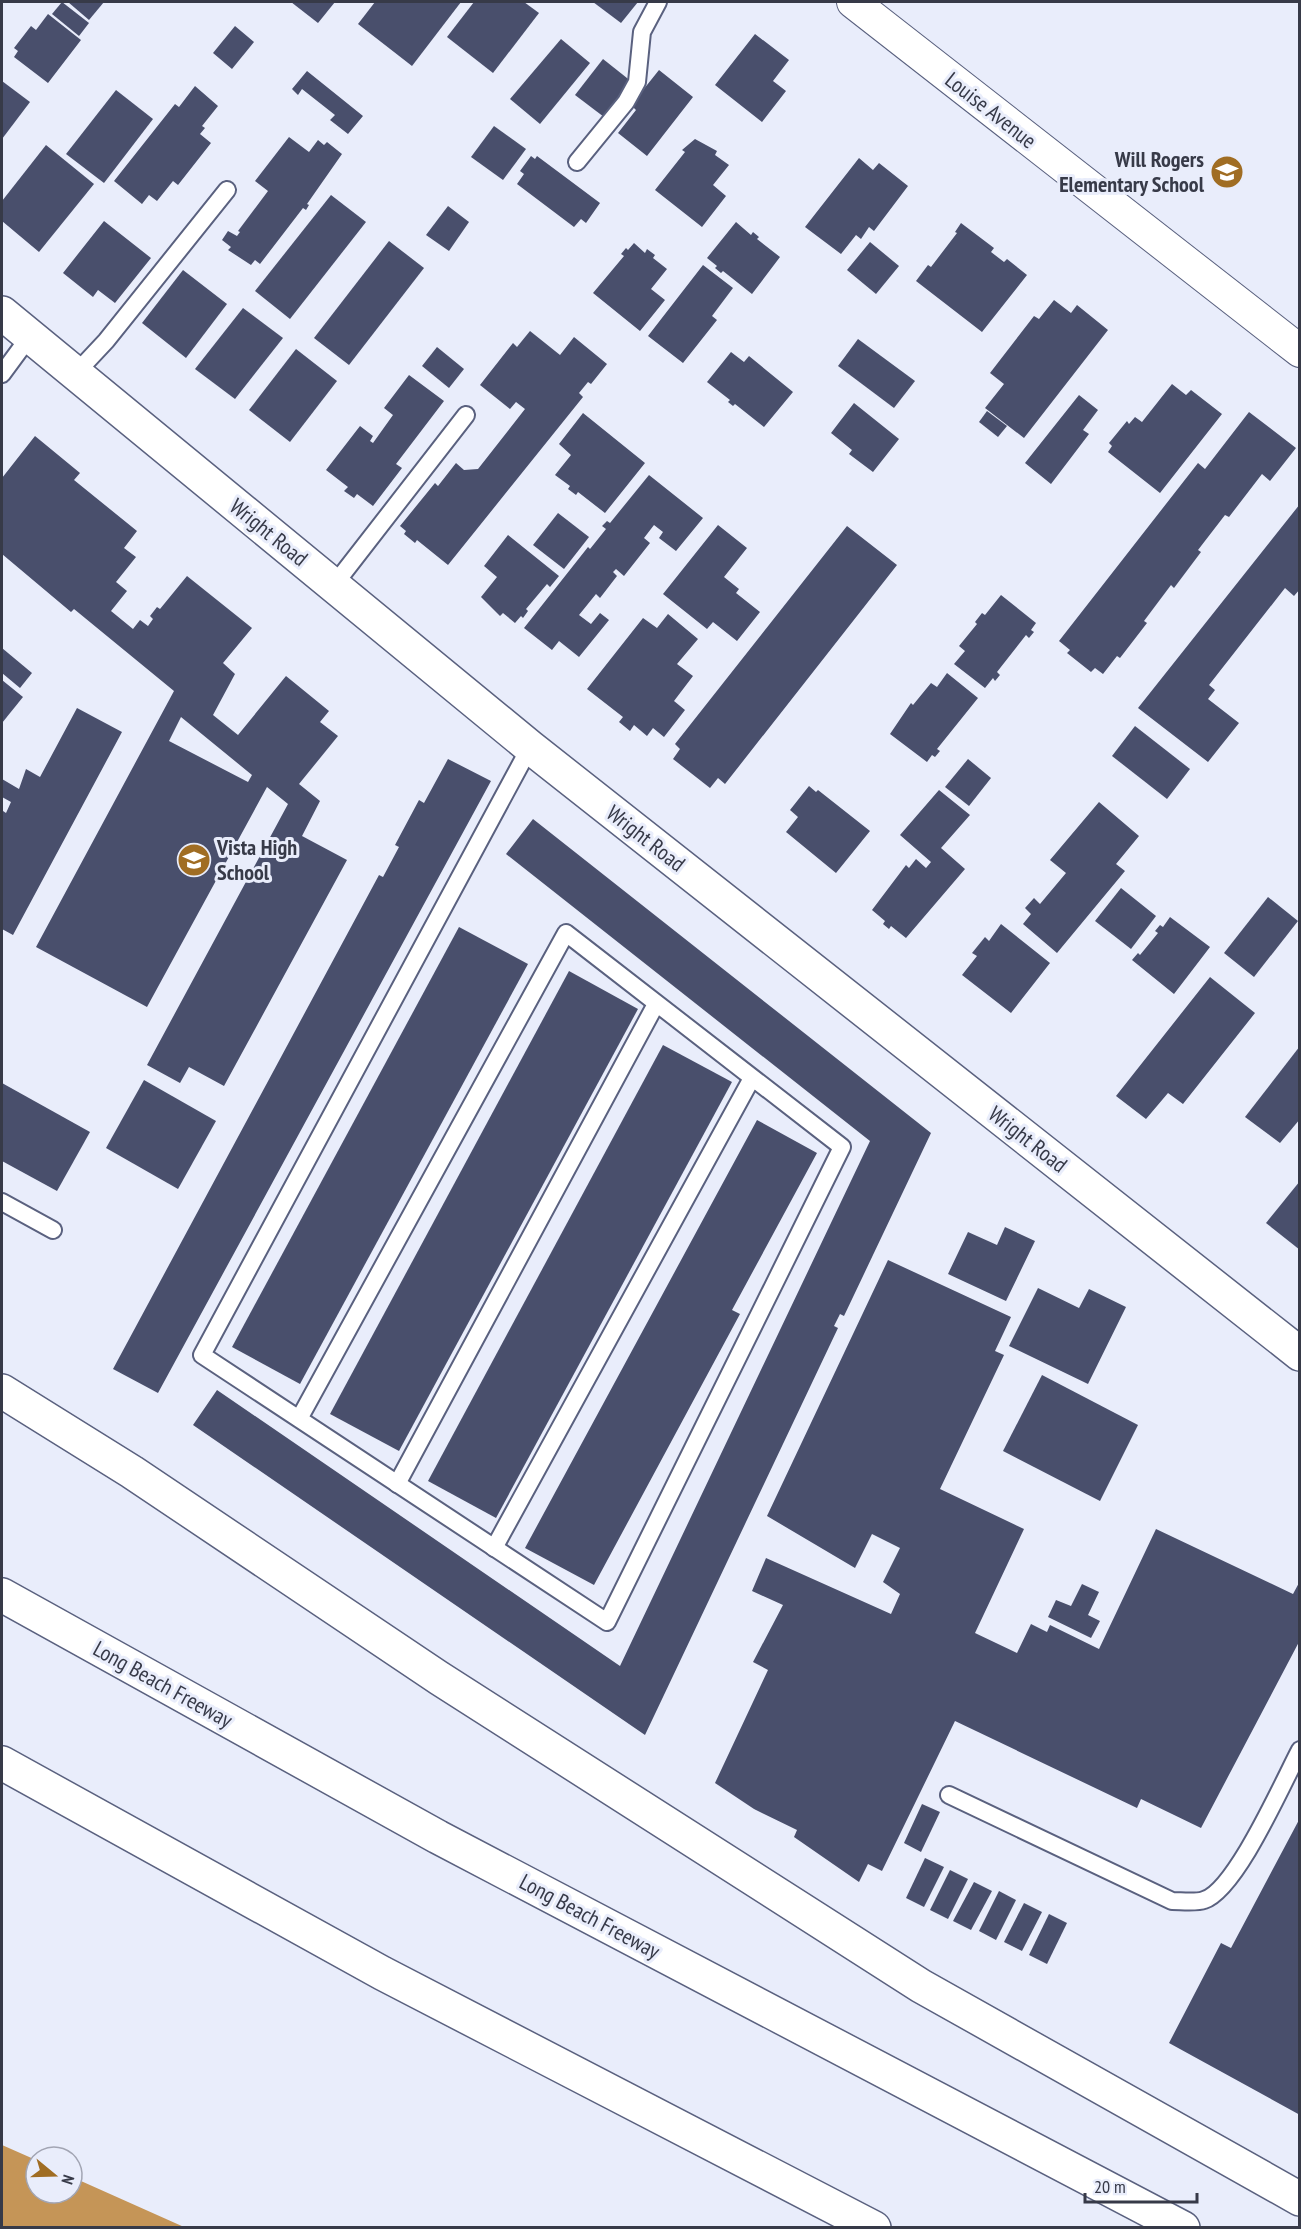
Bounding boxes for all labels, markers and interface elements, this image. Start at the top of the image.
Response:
street label: Louise Avenue [940,66,1042,154]
place label: Will Rogers Elementary School [1059,145,1205,198]
school or university icon: Will Rogers Elementary School [1209,154,1245,190]
street label: Wright Road [224,492,314,572]
street label: Wright Road [601,799,691,877]
place label: Vista High School [216,833,297,886]
school or university icon: Vista High School [176,842,212,878]
street label: Wright Road [983,1100,1073,1178]
street label: Long Beach Freeway [88,1634,238,1734]
street label: Long Beach Freeway [515,1867,666,1965]
north arrow [24,2145,84,2205]
scale bar [1085,2166,1198,2204]
text: N [57,2173,79,2187]
text: 20 m [1094,2175,1126,2198]

